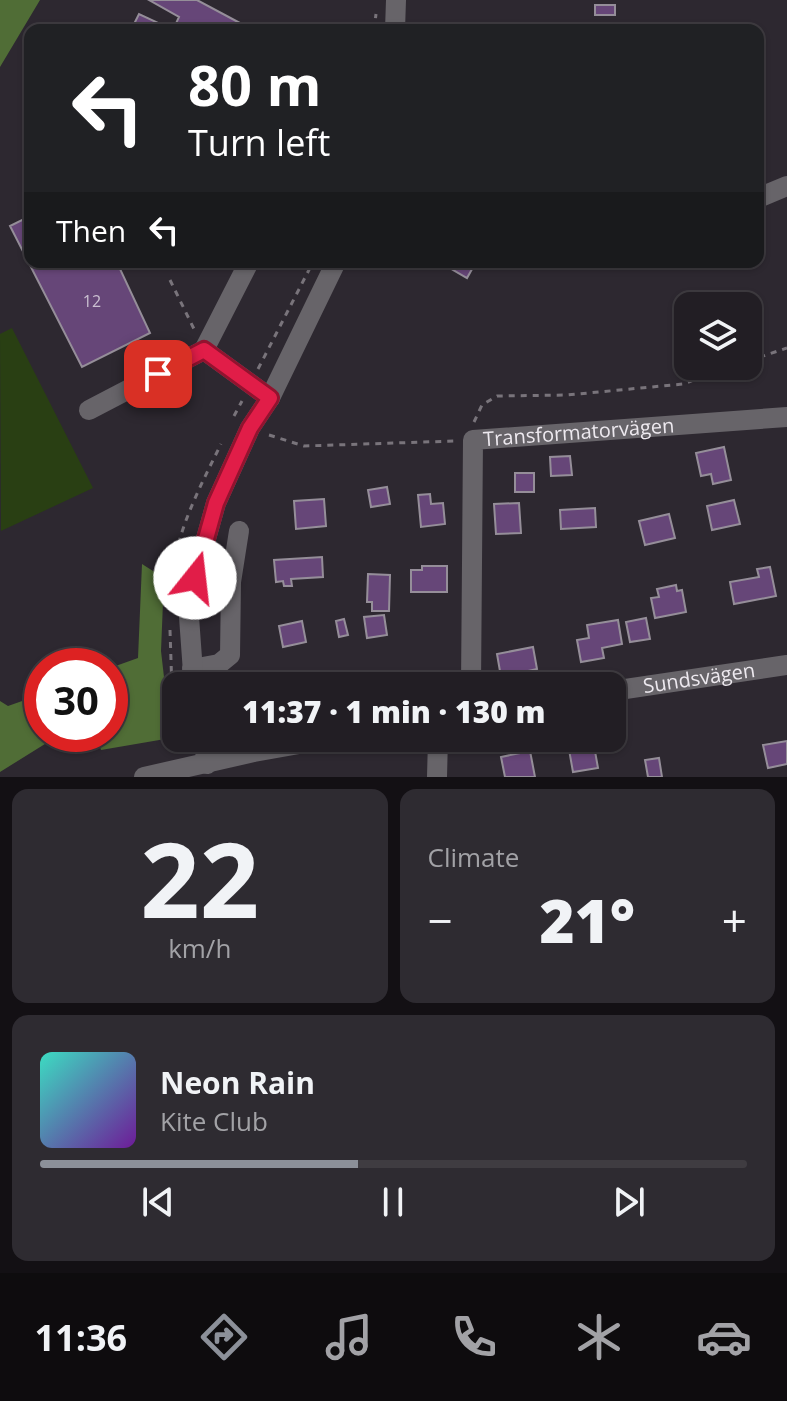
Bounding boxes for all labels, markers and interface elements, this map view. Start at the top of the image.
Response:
text: 80 m [188,46,322,122]
icon: left [56,56,160,160]
text: Turn left [188,118,330,167]
icon: left [142,208,186,252]
text: Then [56,210,126,251]
house number: 12 [83,290,101,312]
map controls [674,292,762,380]
button: layers [674,292,762,380]
pin [124,340,192,408]
icon: arrive [136,352,180,396]
street label: Transformatorvägen [482,411,675,452]
position arrow [153,536,237,620]
speed limit sign: 30 [24,648,128,752]
street label: Sundsvägen [641,656,757,699]
text: 11:37 · 1 min · 130 m [242,691,546,732]
text: 22 [140,807,259,948]
text: Climate [428,839,519,875]
text: 21° [539,879,635,961]
text: − [428,890,453,950]
text: + [722,890,747,950]
text: km/h [168,930,231,966]
text: Neon Rain [160,1062,315,1103]
text: Kite Club [160,1103,268,1139]
icon: previous [136,1180,180,1224]
icon: pause [371,1180,415,1224]
icon: next [607,1180,651,1224]
icon: directions [196,1309,252,1365]
icon: music [321,1309,377,1365]
icon: phone [446,1309,502,1365]
icon: climate [571,1309,627,1365]
icon: car [696,1309,752,1365]
text: 11:36 [35,1313,127,1362]

